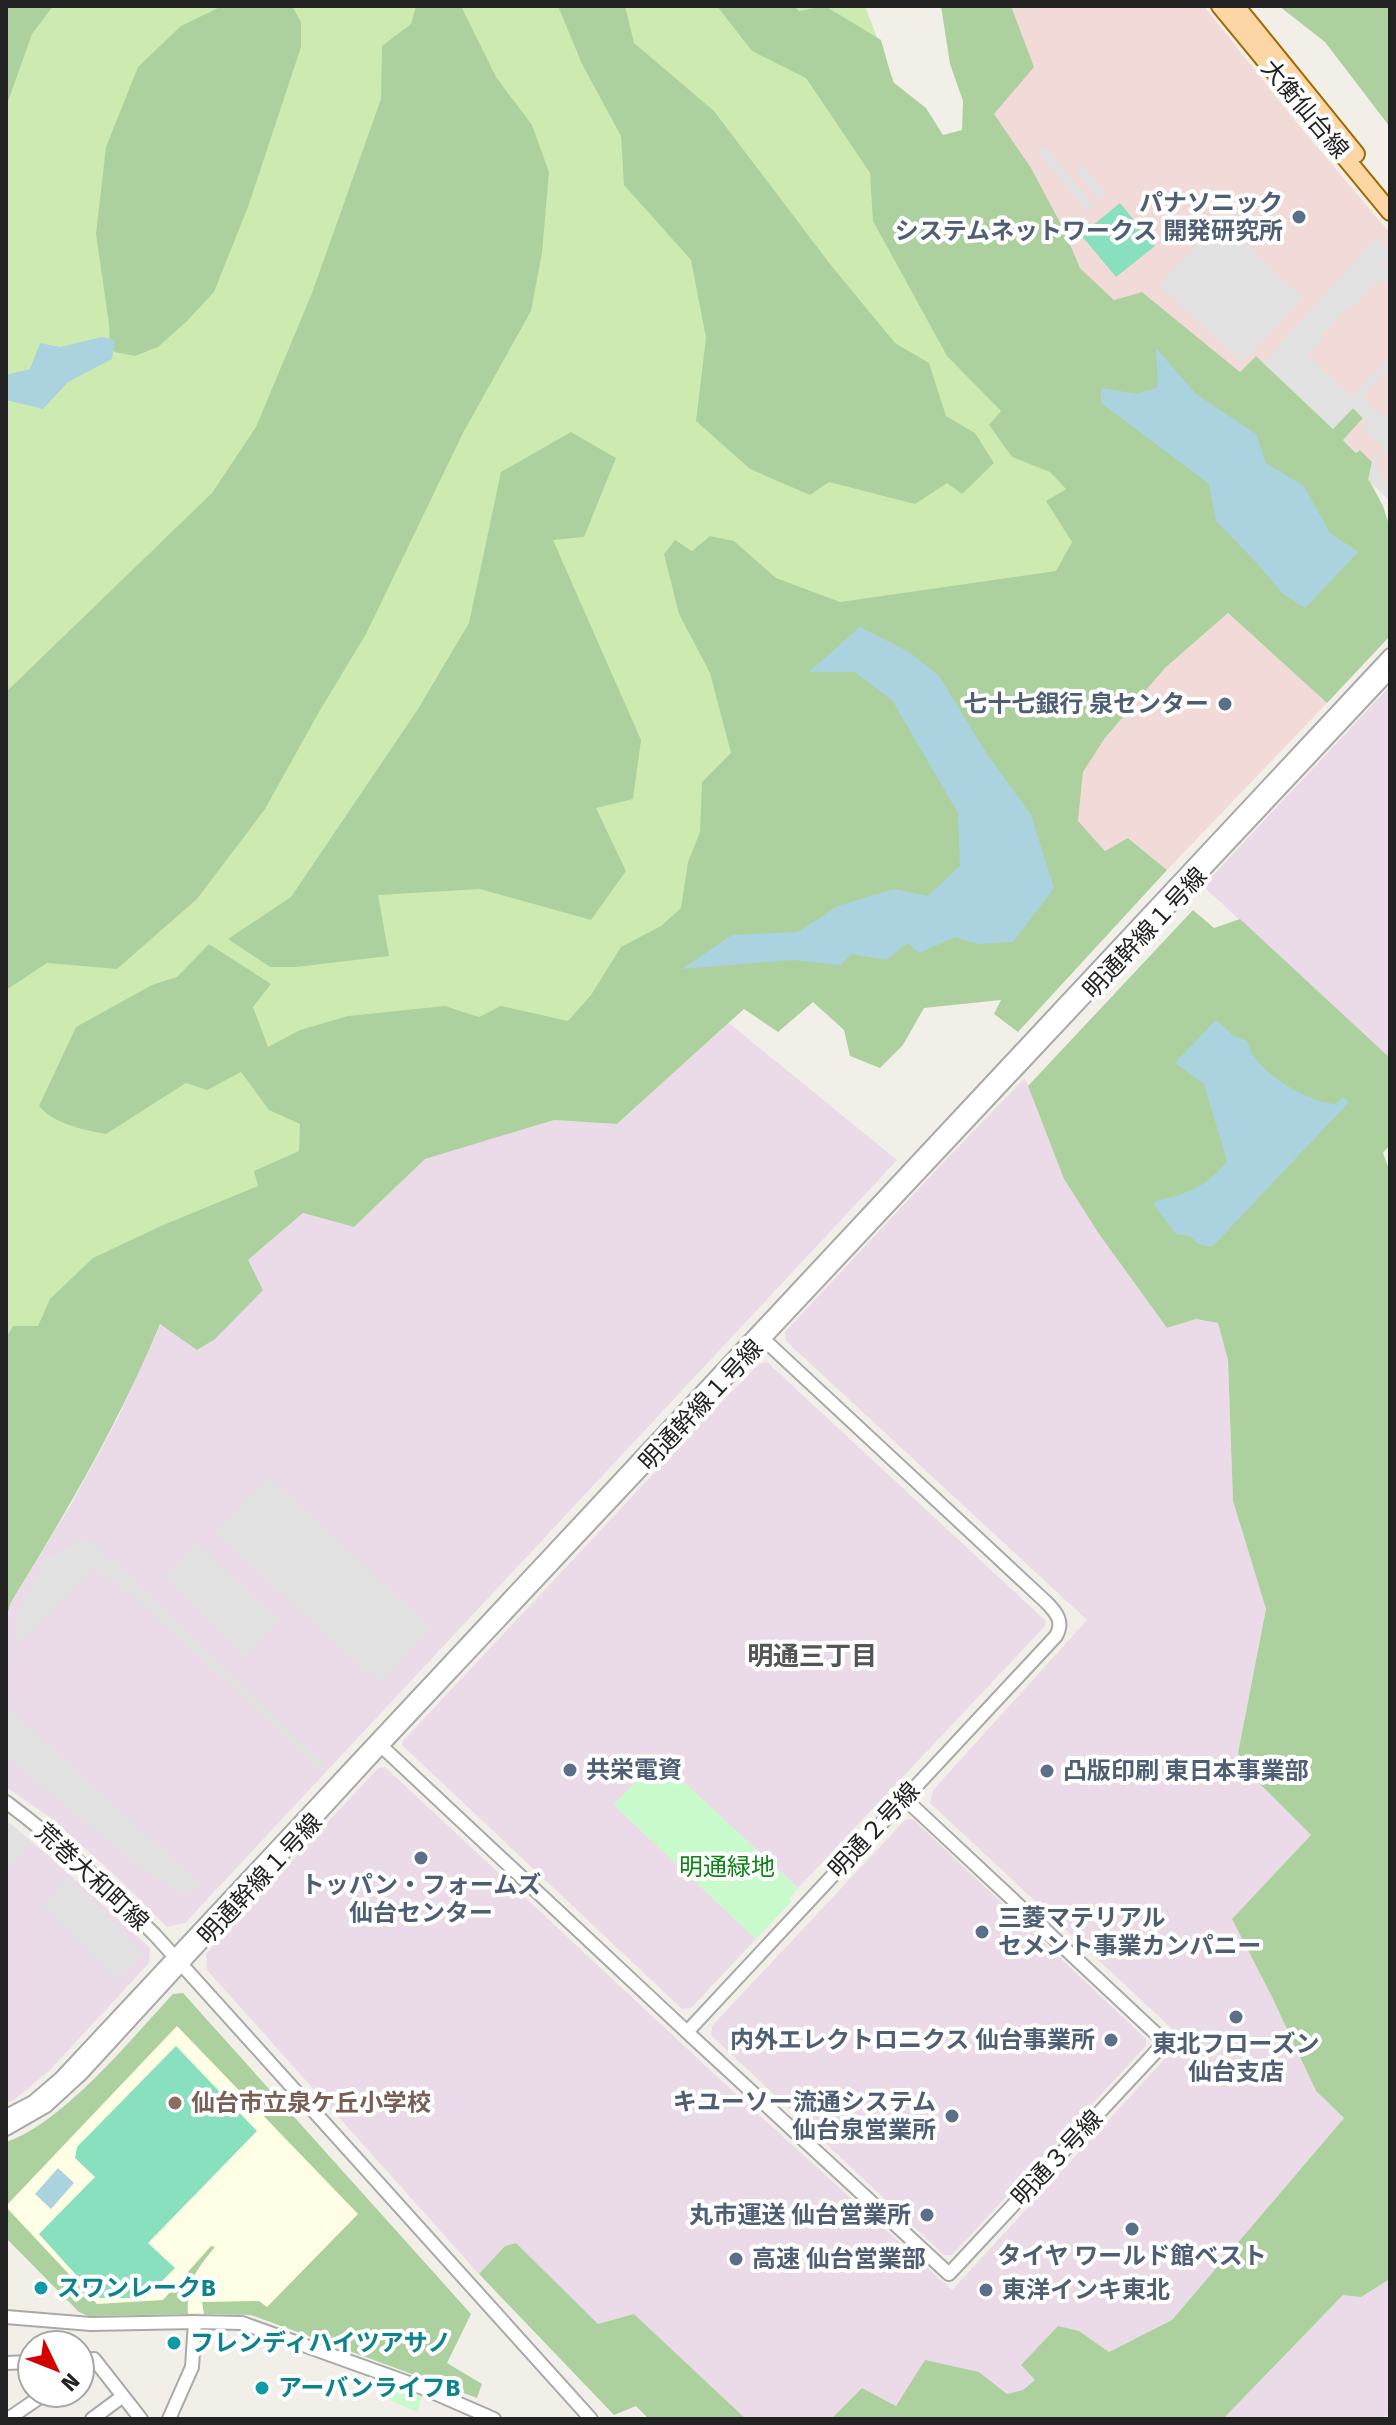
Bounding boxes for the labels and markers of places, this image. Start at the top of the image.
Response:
place label: パナソニック システムネットワークス 開発研究所 [895,189,1283,245]
marker: パナソニック システムネットワークス 開発研究所 [1290,208,1308,226]
place label: 七十七銀行 泉センター [963,690,1209,718]
marker: 七十七銀行 泉センター [1216,695,1234,713]
place label: 共栄電資 [586,1756,682,1784]
place label: 凸版印刷 東日本事業部 [1063,1757,1309,1785]
marker: 共栄電資 [561,1761,579,1779]
marker: 凸版印刷 東日本事業部 [1038,1762,1056,1780]
marker: トッパン・フォームズ 仙台センター [412,1849,430,1867]
place label: トッパン・フォームズ 仙台センター [301,1871,541,1927]
place label: 三菱マテリアル セメント事業カンパニー [998,1904,1262,1960]
marker: 三菱マテリアル セメント事業カンパニー [973,1923,991,1941]
marker: 東北フローズン 仙台支店 [1227,2008,1245,2026]
place label: 内外エレクトロニクス 仙台事業所 [730,2026,1095,2054]
place label: 東北フローズン 仙台支店 [1153,2030,1319,2086]
marker: 内外エレクトロニクス 仙台事業所 [1102,2031,1120,2049]
place label: キユーソー流通システム 仙台泉営業所 [673,2088,936,2144]
place label: 仙台市立泉ケ丘小学校 [191,2089,431,2117]
marker: 仙台市立泉ケ丘小学校 [166,2094,184,2112]
marker: キユーソー流通システム 仙台泉営業所 [943,2107,961,2125]
place label: 丸市運送 仙台営業所 [689,2201,911,2229]
marker: 丸市運送 仙台営業所 [918,2206,936,2224]
marker: タイヤ ワールド館ベスト [1123,2220,1141,2238]
place label: タイヤ ワールド館ベスト [997,2242,1267,2270]
place label: 高速 仙台営業部 [752,2245,926,2273]
marker: 高速 仙台営業部 [727,2250,745,2268]
place label: スワンレークB [57,2274,216,2302]
place label: 東洋インキ東北 [1002,2276,1170,2304]
marker: スワンレークB [32,2279,50,2297]
marker: 東洋インキ東北 [977,2281,995,2299]
place label: フレンディハイツアサノ [190,2329,451,2357]
marker: フレンディハイツアサノ [165,2334,183,2352]
place label: アーバンライフB [278,2374,461,2402]
marker: アーバンライフB [253,2379,271,2397]

